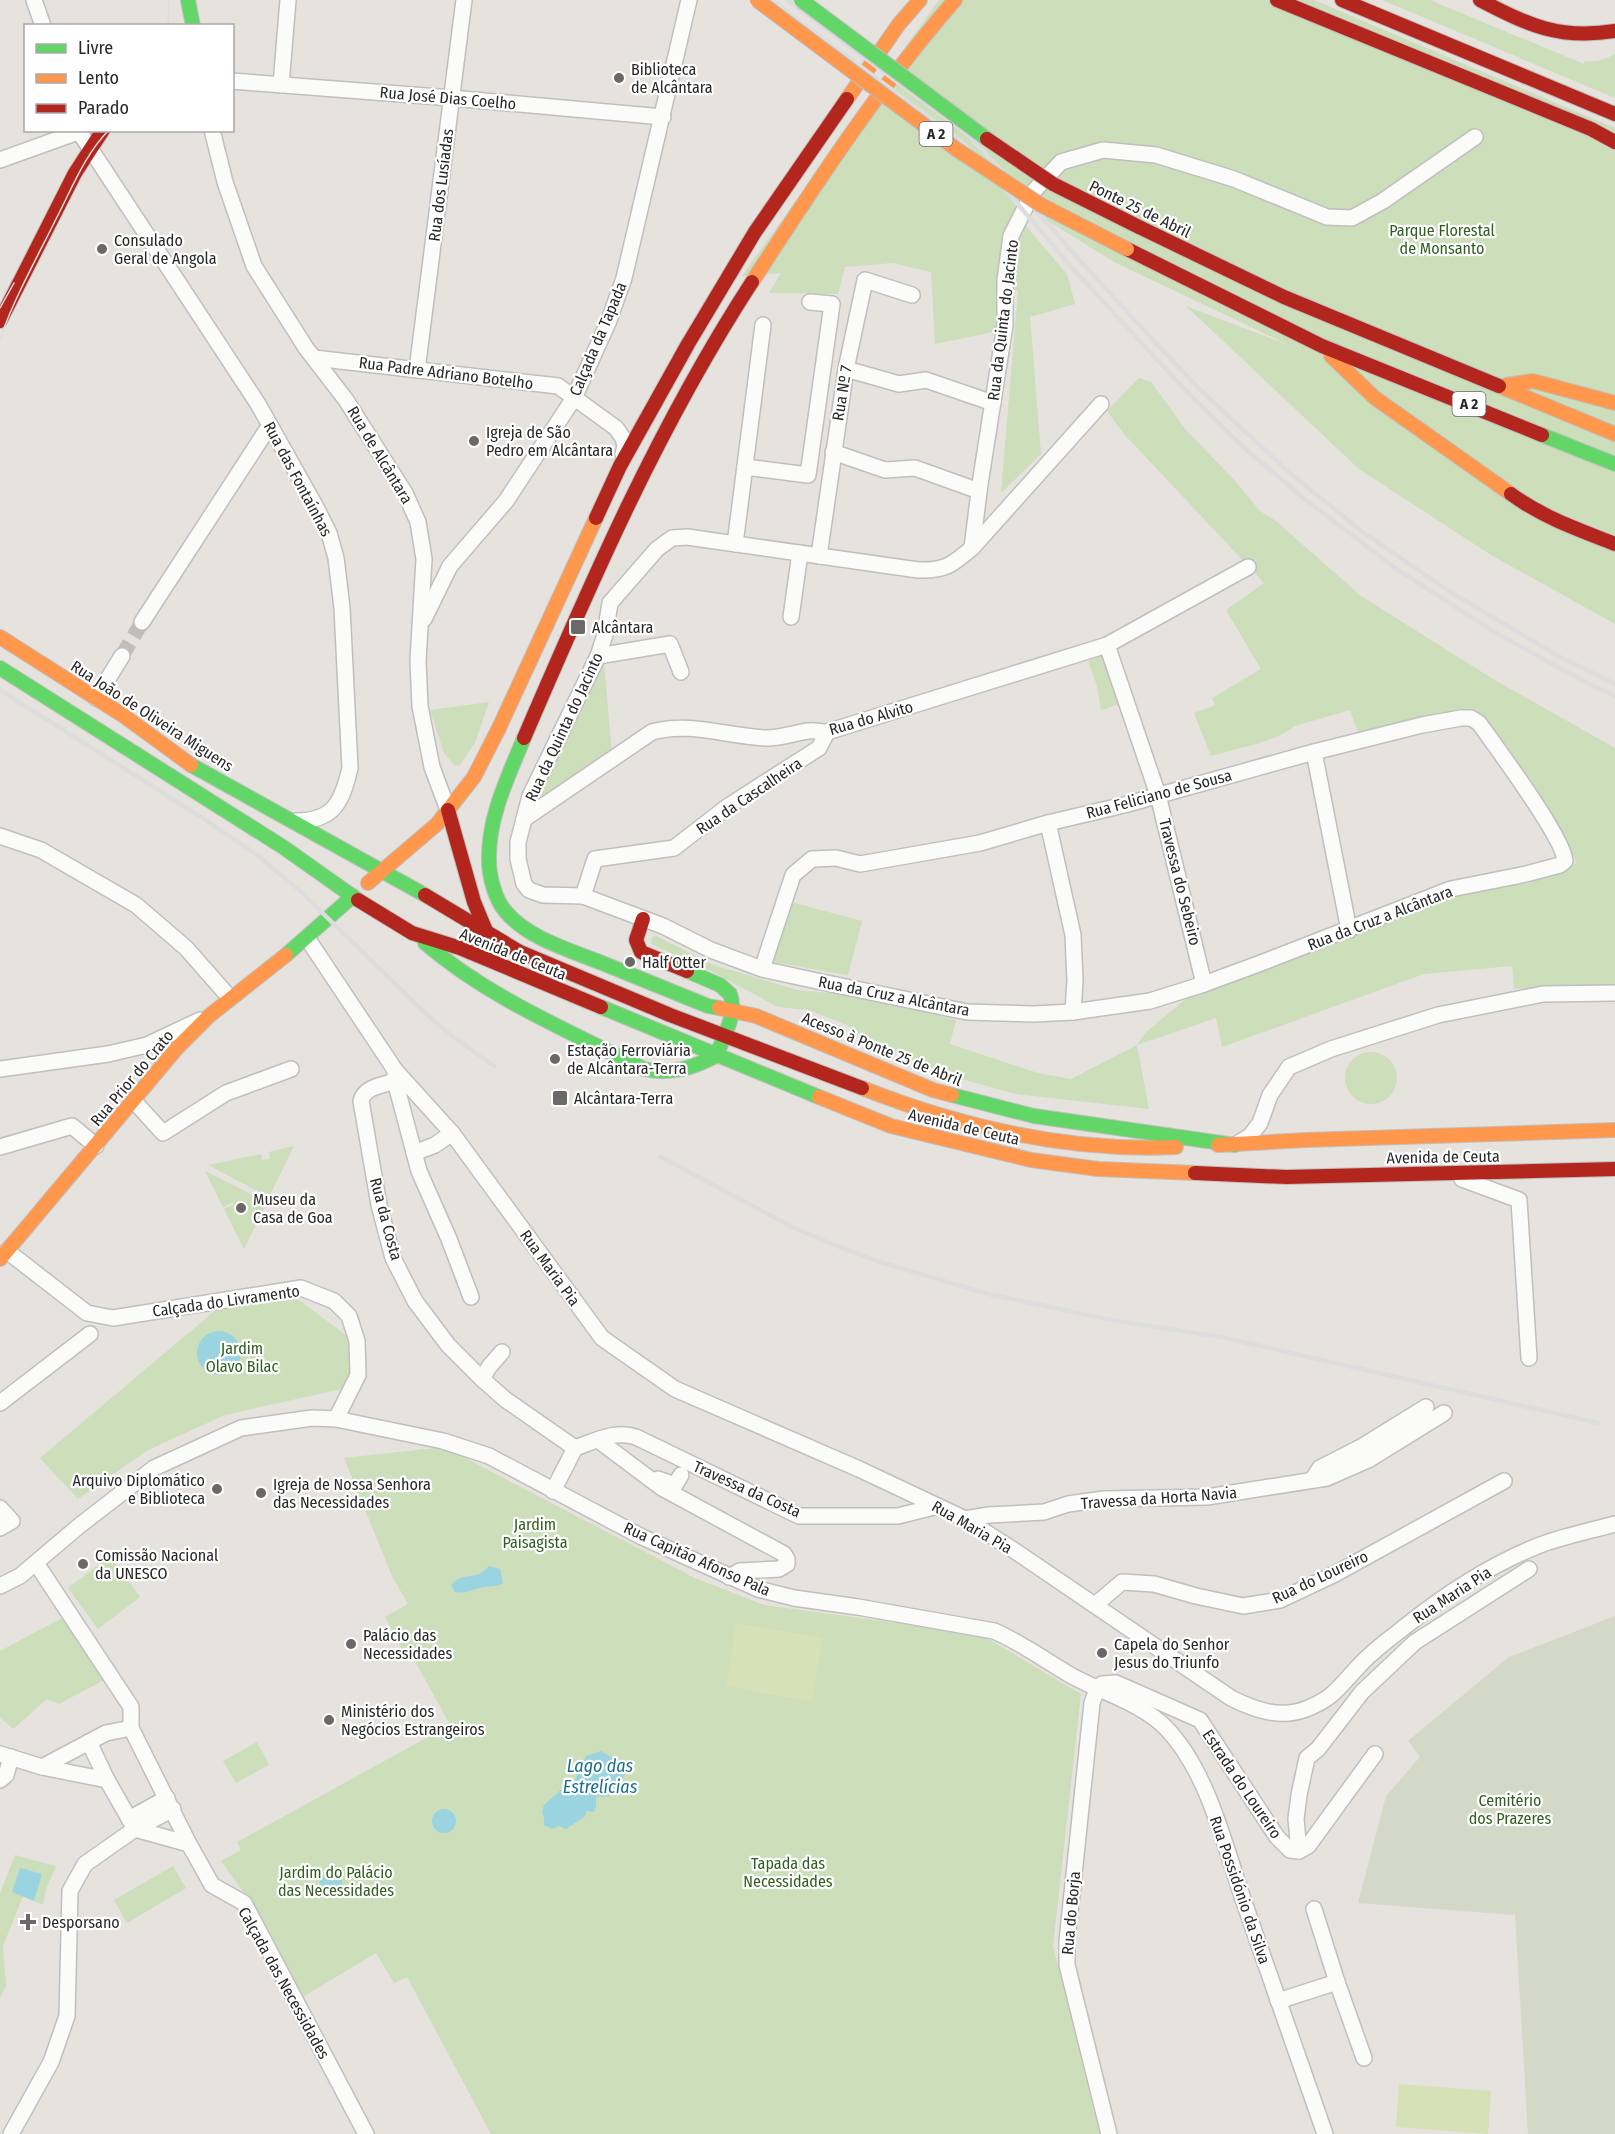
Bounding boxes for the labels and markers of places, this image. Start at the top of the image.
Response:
place label: Biblioteca de Alcântara [631,60,713,97]
marker: Biblioteca de Alcântara [612,71,626,85]
place label: Consulado Geral de Angola [114,231,217,268]
marker: Consulado Geral de Angola [95,242,109,256]
place label: Igreja de São Pedro em Alcântara [486,423,613,460]
marker: Igreja de São Pedro em Alcântara [467,434,481,448]
marker: Alcântara [569,618,587,636]
place label: Alcântara [592,618,654,637]
place label: Half Otter [642,953,706,972]
marker: Half Otter [623,955,637,969]
place label: Estação Ferroviária de Alcântara-Terra [567,1041,691,1078]
marker: Estação Ferroviária de Alcântara-Terra [548,1052,562,1066]
marker: Alcântara-Terra [551,1089,569,1107]
place label: Alcântara-Terra [574,1089,673,1108]
place label: Museu da Casa de Goa [253,1190,333,1227]
marker: Museu da Casa de Goa [234,1201,248,1215]
place label: Arquivo Diplomático e Biblioteca [72,1471,205,1508]
place label: Igreja de Nossa Senhora das Necessidades [273,1475,431,1512]
marker: Arquivo Diplomático e Biblioteca [210,1482,224,1496]
marker: Igreja de Nossa Senhora das Necessidades [254,1486,268,1500]
place label: Comissão Nacional da UNESCO [95,1546,218,1583]
marker: Comissão Nacional da UNESCO [76,1557,90,1571]
place label: Palácio das Necessidades [363,1626,452,1663]
place label: Capela do Senhor Jesus do Triunfo [1114,1635,1230,1672]
marker: Palácio das Necessidades [344,1637,358,1651]
marker: Capela do Senhor Jesus do Triunfo [1095,1646,1109,1660]
place label: Ministério dos Negócios Estrangeiros [341,1702,485,1739]
marker: Ministério dos Negócios Estrangeiros [322,1713,336,1727]
marker: Desporsano [19,1913,37,1931]
place label: Desporsano [42,1913,120,1932]

